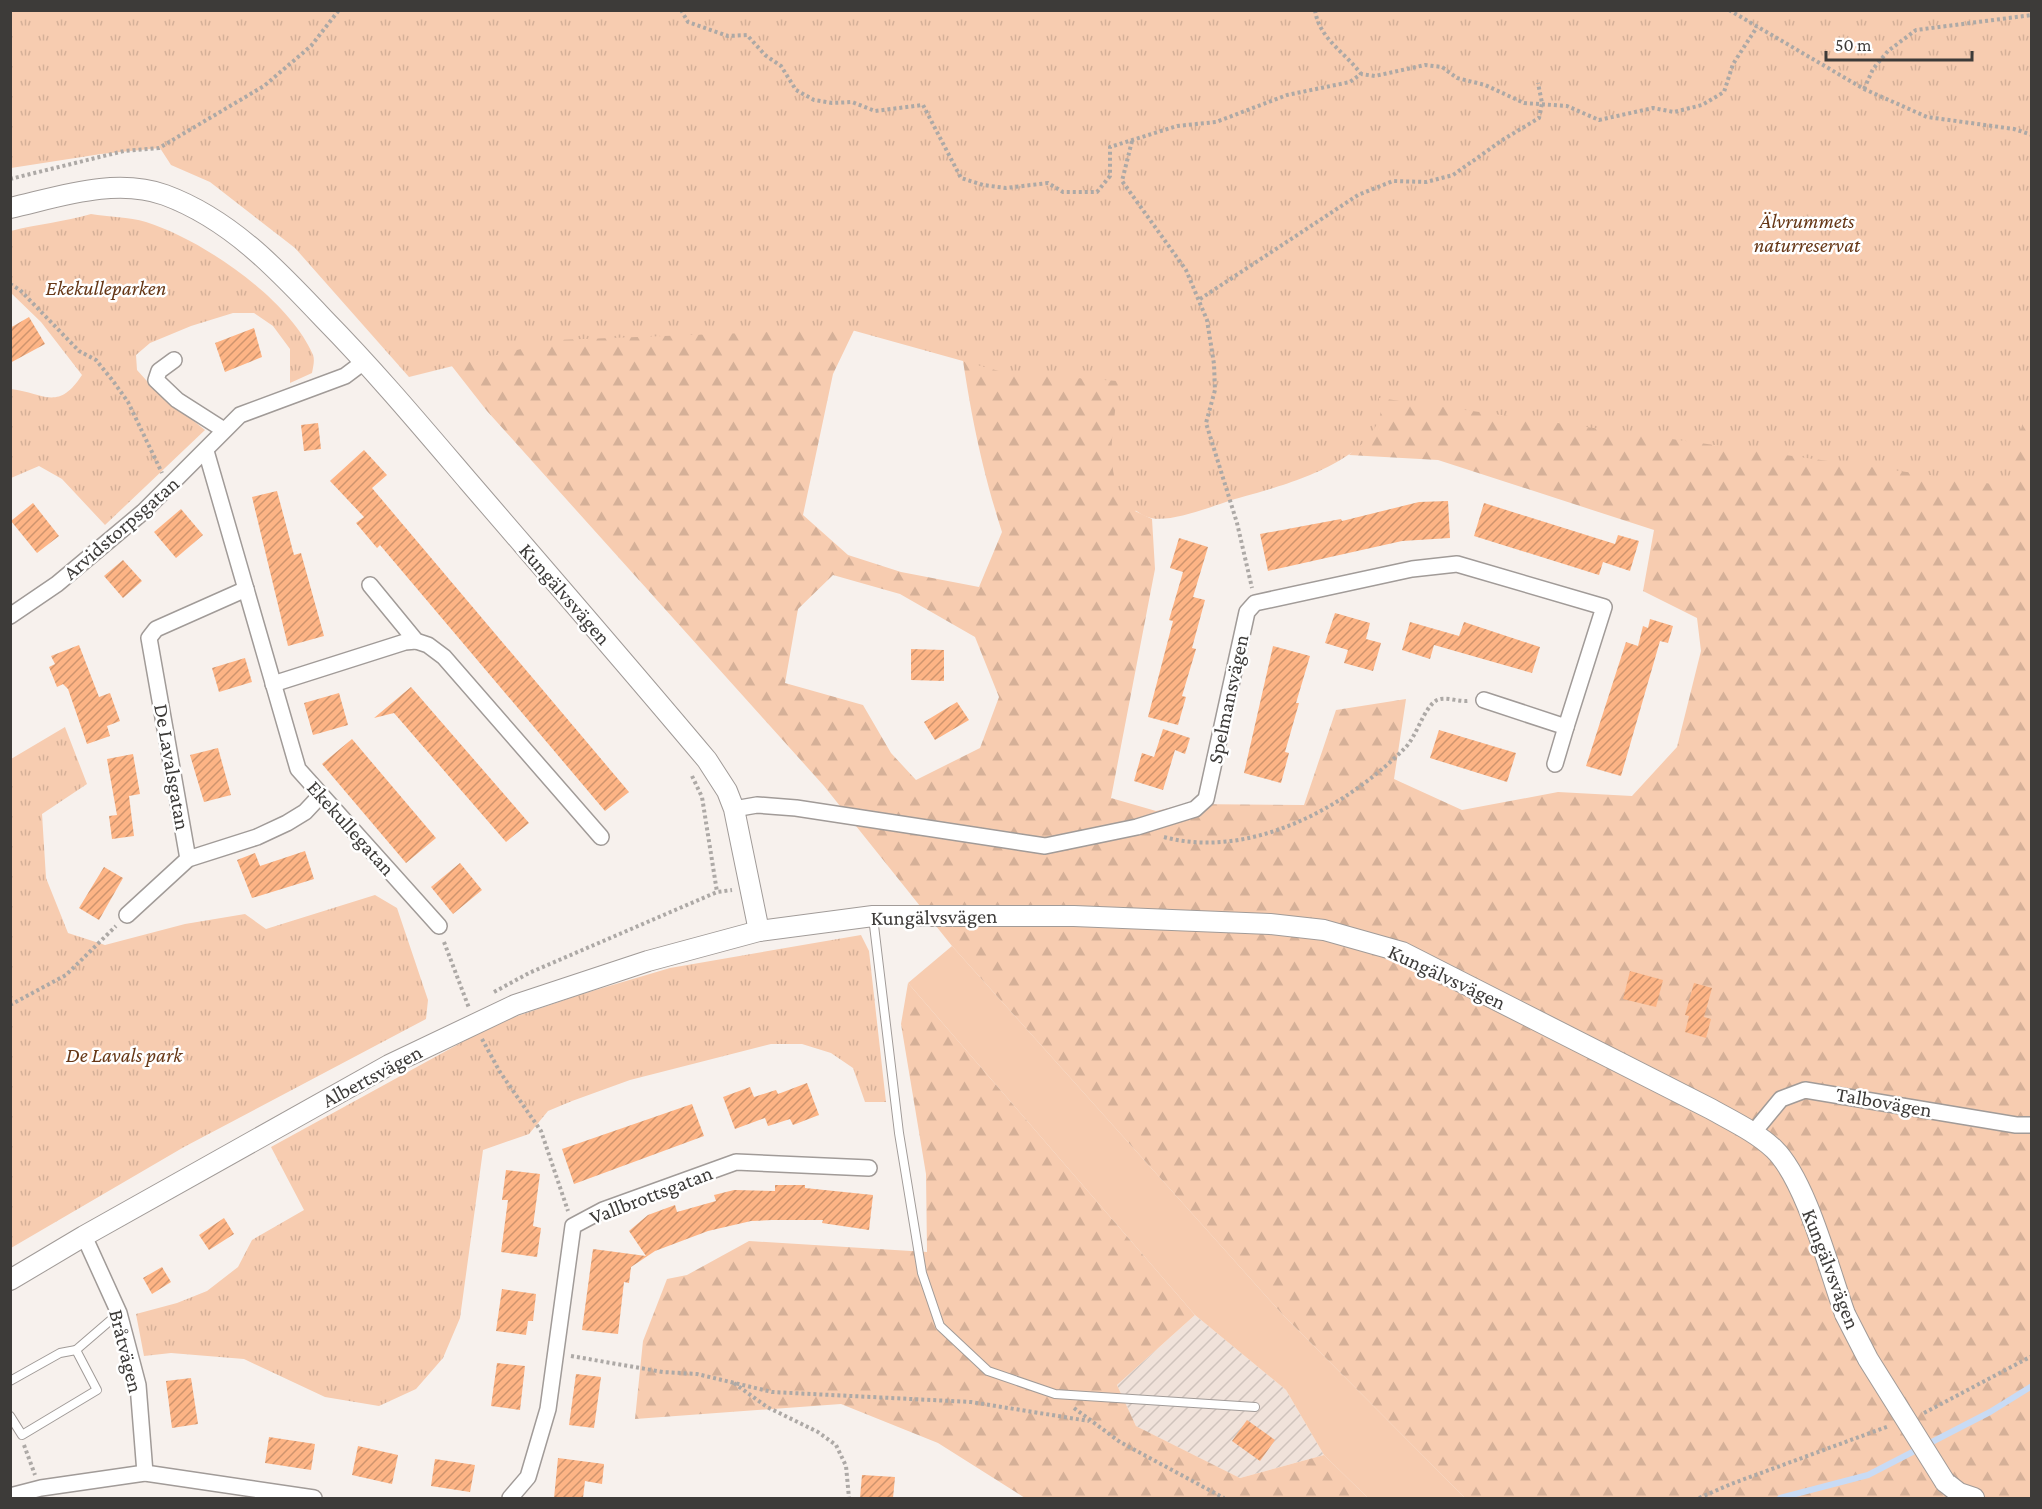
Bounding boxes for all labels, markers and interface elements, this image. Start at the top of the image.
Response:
scale bar [1826,24,1972,62]
text: 50 m [1835,35,1872,55]
park label: Älvrummets naturreservat [1754,209,1861,257]
park label: Ekekulleparken [46,276,166,300]
street label: Arvidstorpsgatan [58,471,184,585]
street label: Kungälvsvägen [514,538,616,650]
street label: Spelmansvägen [1203,632,1253,766]
street label: De Lavalsgatan [149,702,195,832]
street label: Ekekullegatan [302,776,400,880]
street label: Kungälvsvägen [870,904,998,930]
street label: Kungälvsvägen [1384,939,1510,1015]
street label: Albertsvägen [318,1040,426,1112]
park label: De Lavals park [66,1043,183,1067]
street label: Talbovägen [1834,1082,1934,1122]
street label: Vallbrottsgatan [586,1161,716,1229]
street label: Kungälvsvägen [1797,1205,1865,1333]
street label: Bråtvägen [104,1307,148,1395]

